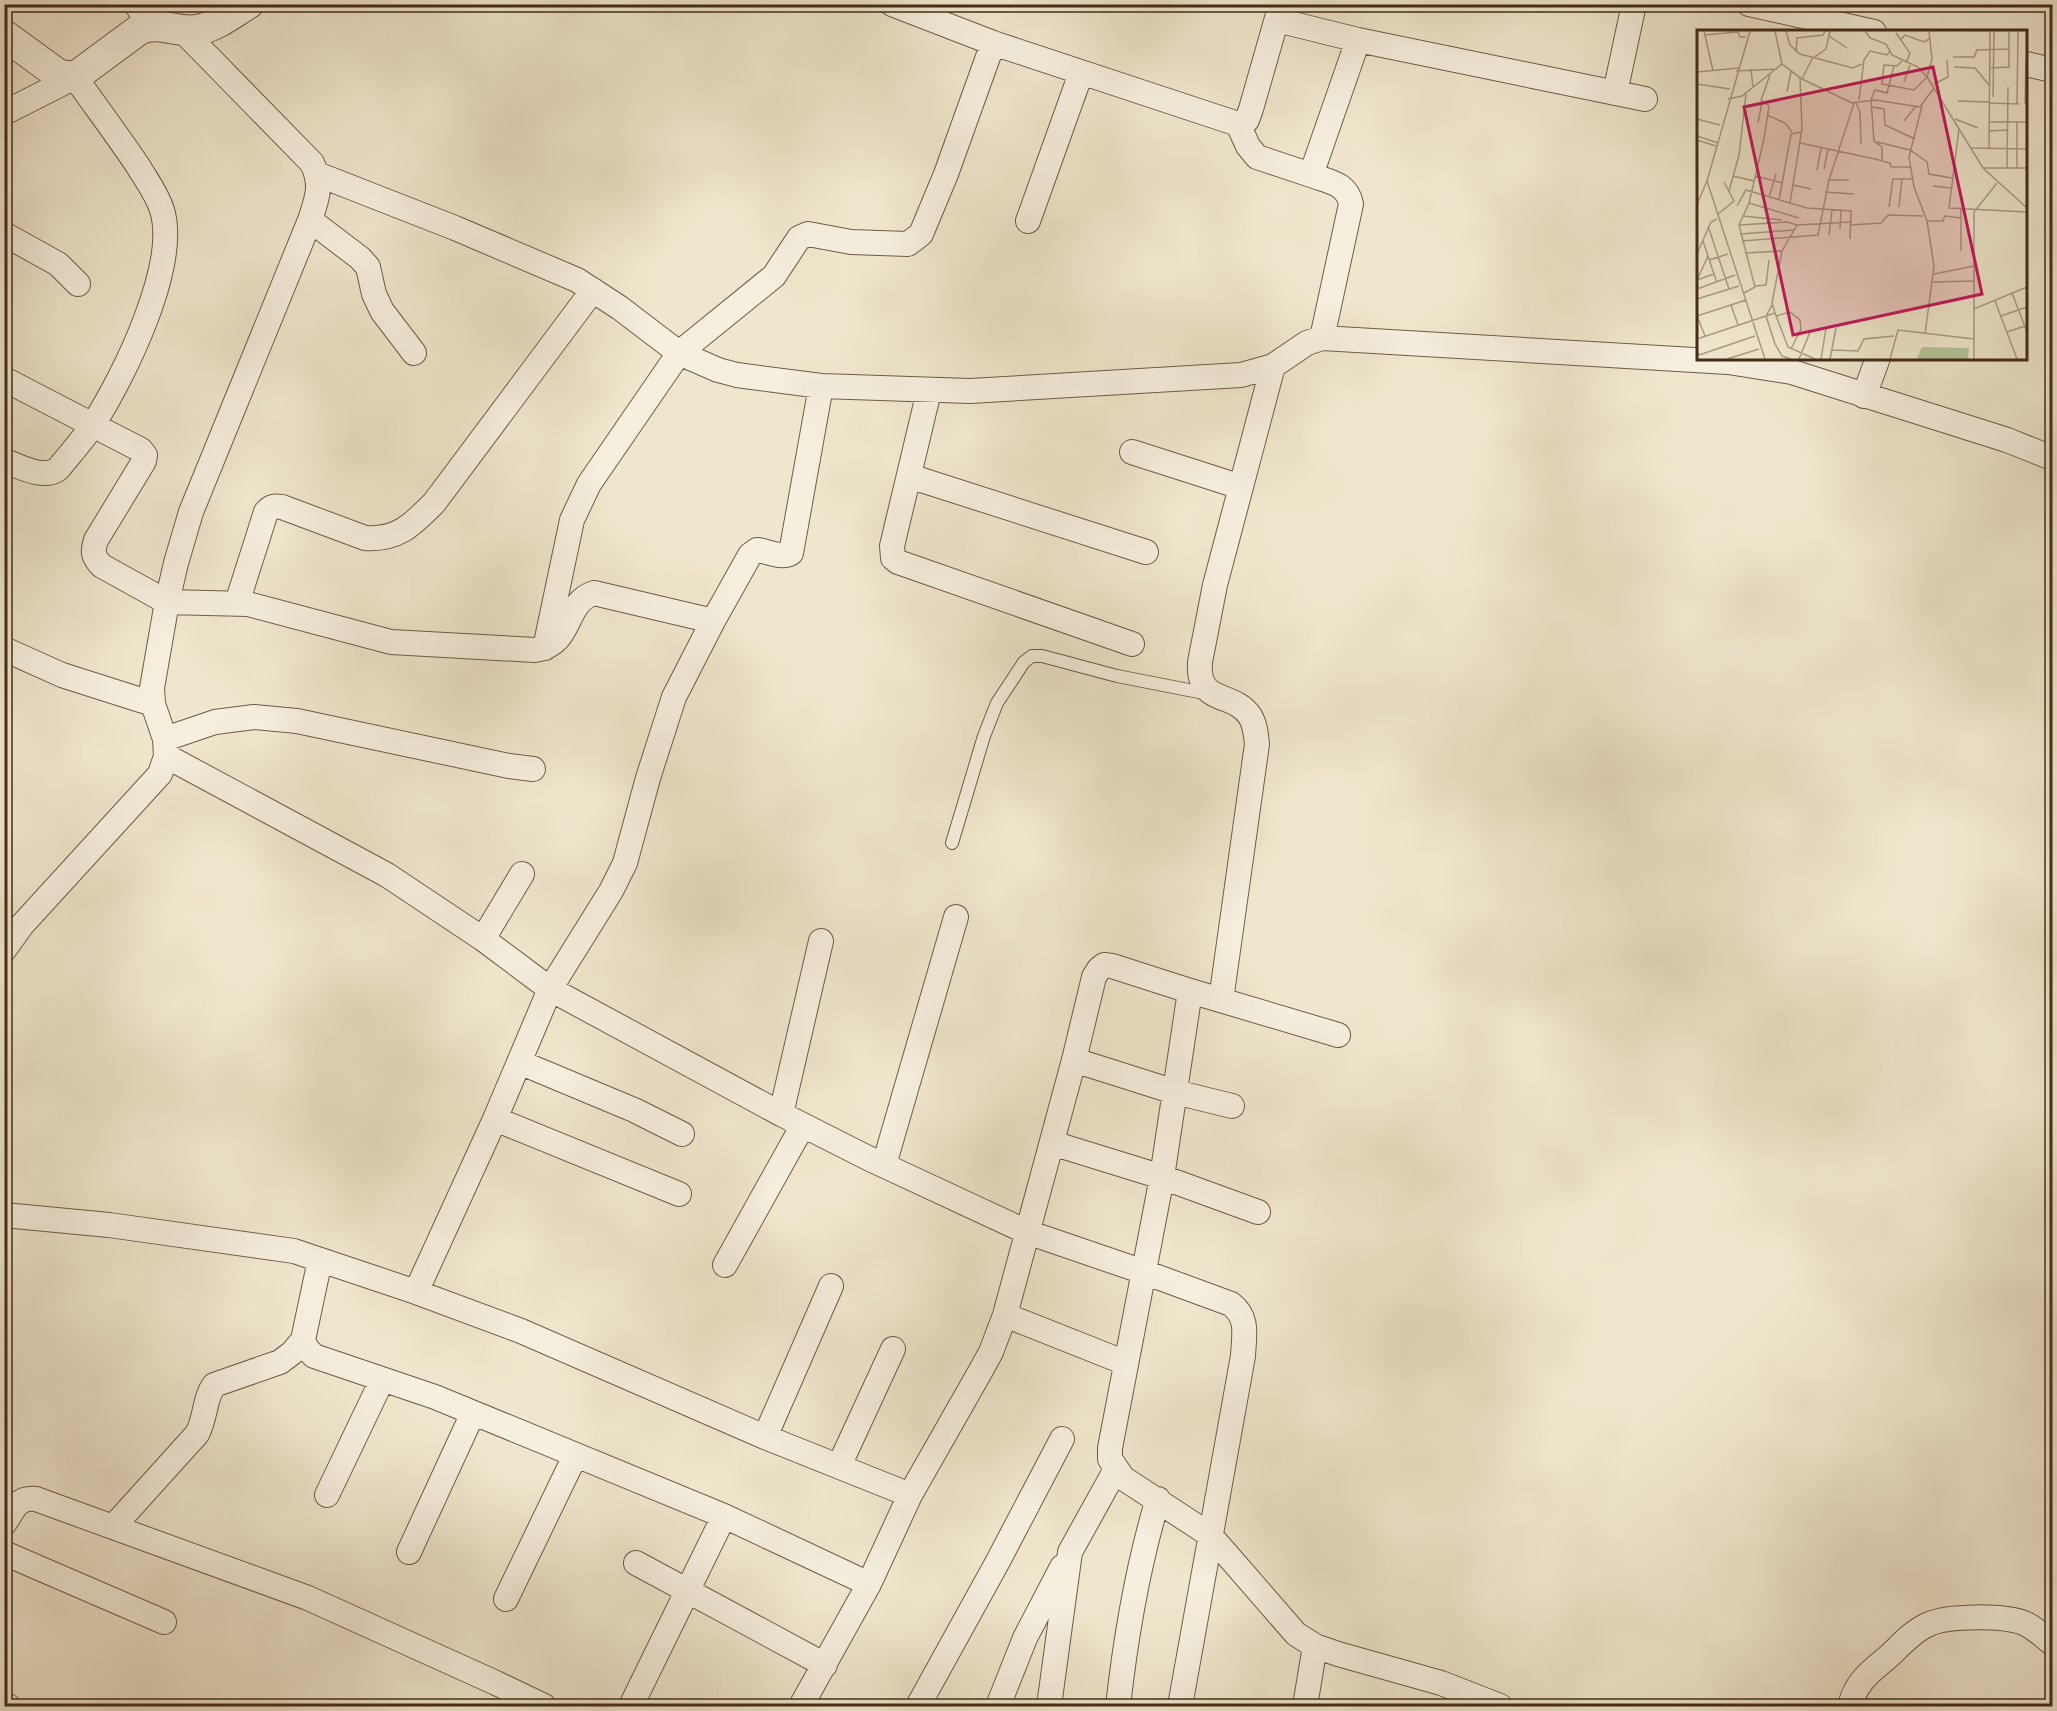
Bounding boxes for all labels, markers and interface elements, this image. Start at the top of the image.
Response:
inset map [1697,30,2027,360]

